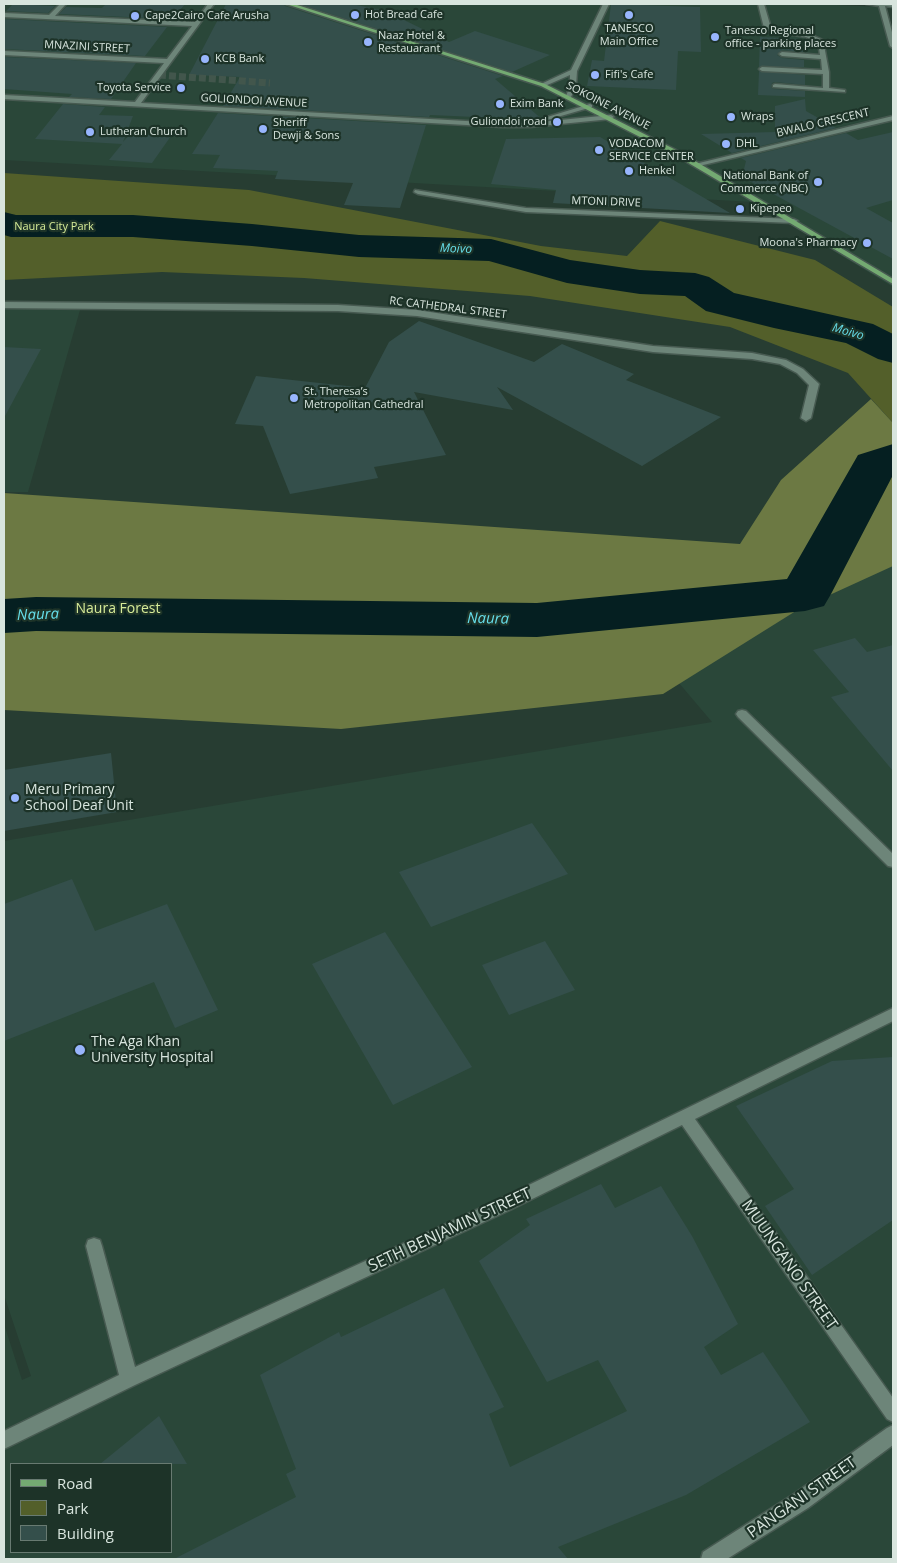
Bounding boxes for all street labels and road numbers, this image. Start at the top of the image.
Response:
street label: MNAZINI STREET [44,38,130,56]
street label: SOKOINE AVENUE [564,79,652,133]
street label: GOLIONDOI AVENUE [200,92,308,110]
street label: BWALO CRESCENT [775,106,871,140]
street label: MTONI DRIVE [571,194,641,210]
street label: RC CATHEDRAL STREET [389,294,507,322]
street label: SETH BENJAMIN STREET [366,1184,534,1276]
street label: MUUNGANO STREET [737,1196,841,1334]
street label: PANGANI STREET [744,1453,860,1543]

